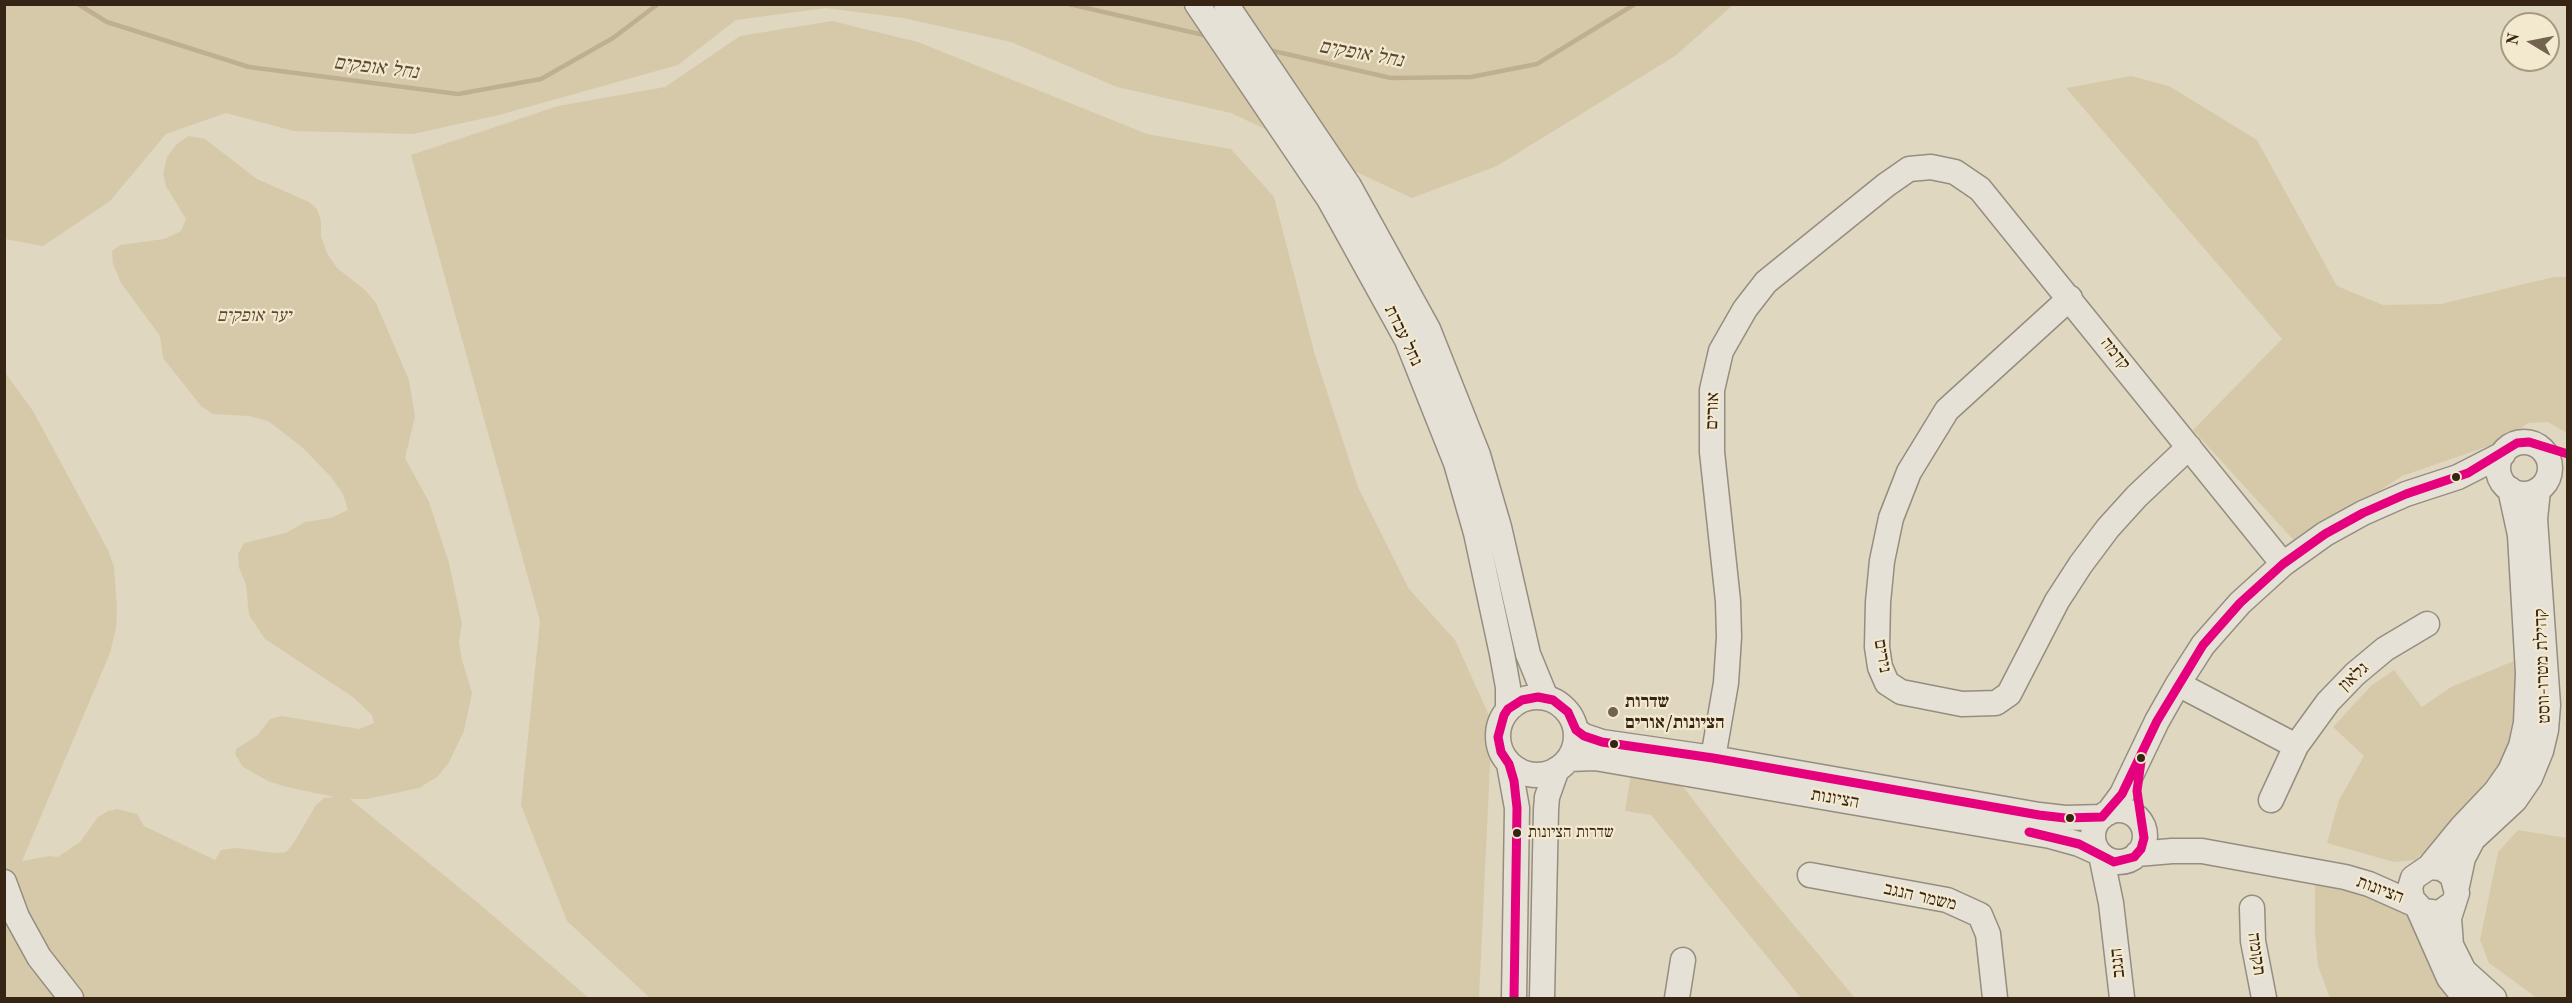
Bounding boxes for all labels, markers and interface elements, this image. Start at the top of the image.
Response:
north arrow [2500,12,2560,72]
text: N [2505,32,2523,47]
water label: נחל אופקים [1317,35,1405,73]
water label: נחל אופקים [332,51,420,85]
street label: נחל עבדת [1379,302,1427,370]
park label: יער אופקים [217,305,291,327]
street label: קדמה [2095,333,2135,375]
street label: אורים [1702,392,1724,430]
unlabelled marker [2450,471,2462,483]
street label: קהילת מטרו-ווסט [2530,608,2556,724]
street label: נירים [1868,637,1896,675]
street label: גלאון [2334,658,2374,696]
place label: שדרות הציונות/אורים [1625,691,1725,734]
marker: שדרות הציונות/אורים [1606,705,1620,719]
unlabelled marker [1608,738,1620,750]
unlabelled marker [2135,752,2147,764]
street label: הציונות [1809,784,1861,814]
unlabelled marker [2064,812,2076,824]
place label: שדרות הציונות [1528,823,1614,843]
marker: שדרות הציונות [1511,827,1523,839]
street label: הציונות [2353,871,2407,909]
street label: משמר הנגב [1881,878,1959,916]
street label: תקומה [2242,931,2270,977]
street label: הנגב [2106,947,2130,979]

